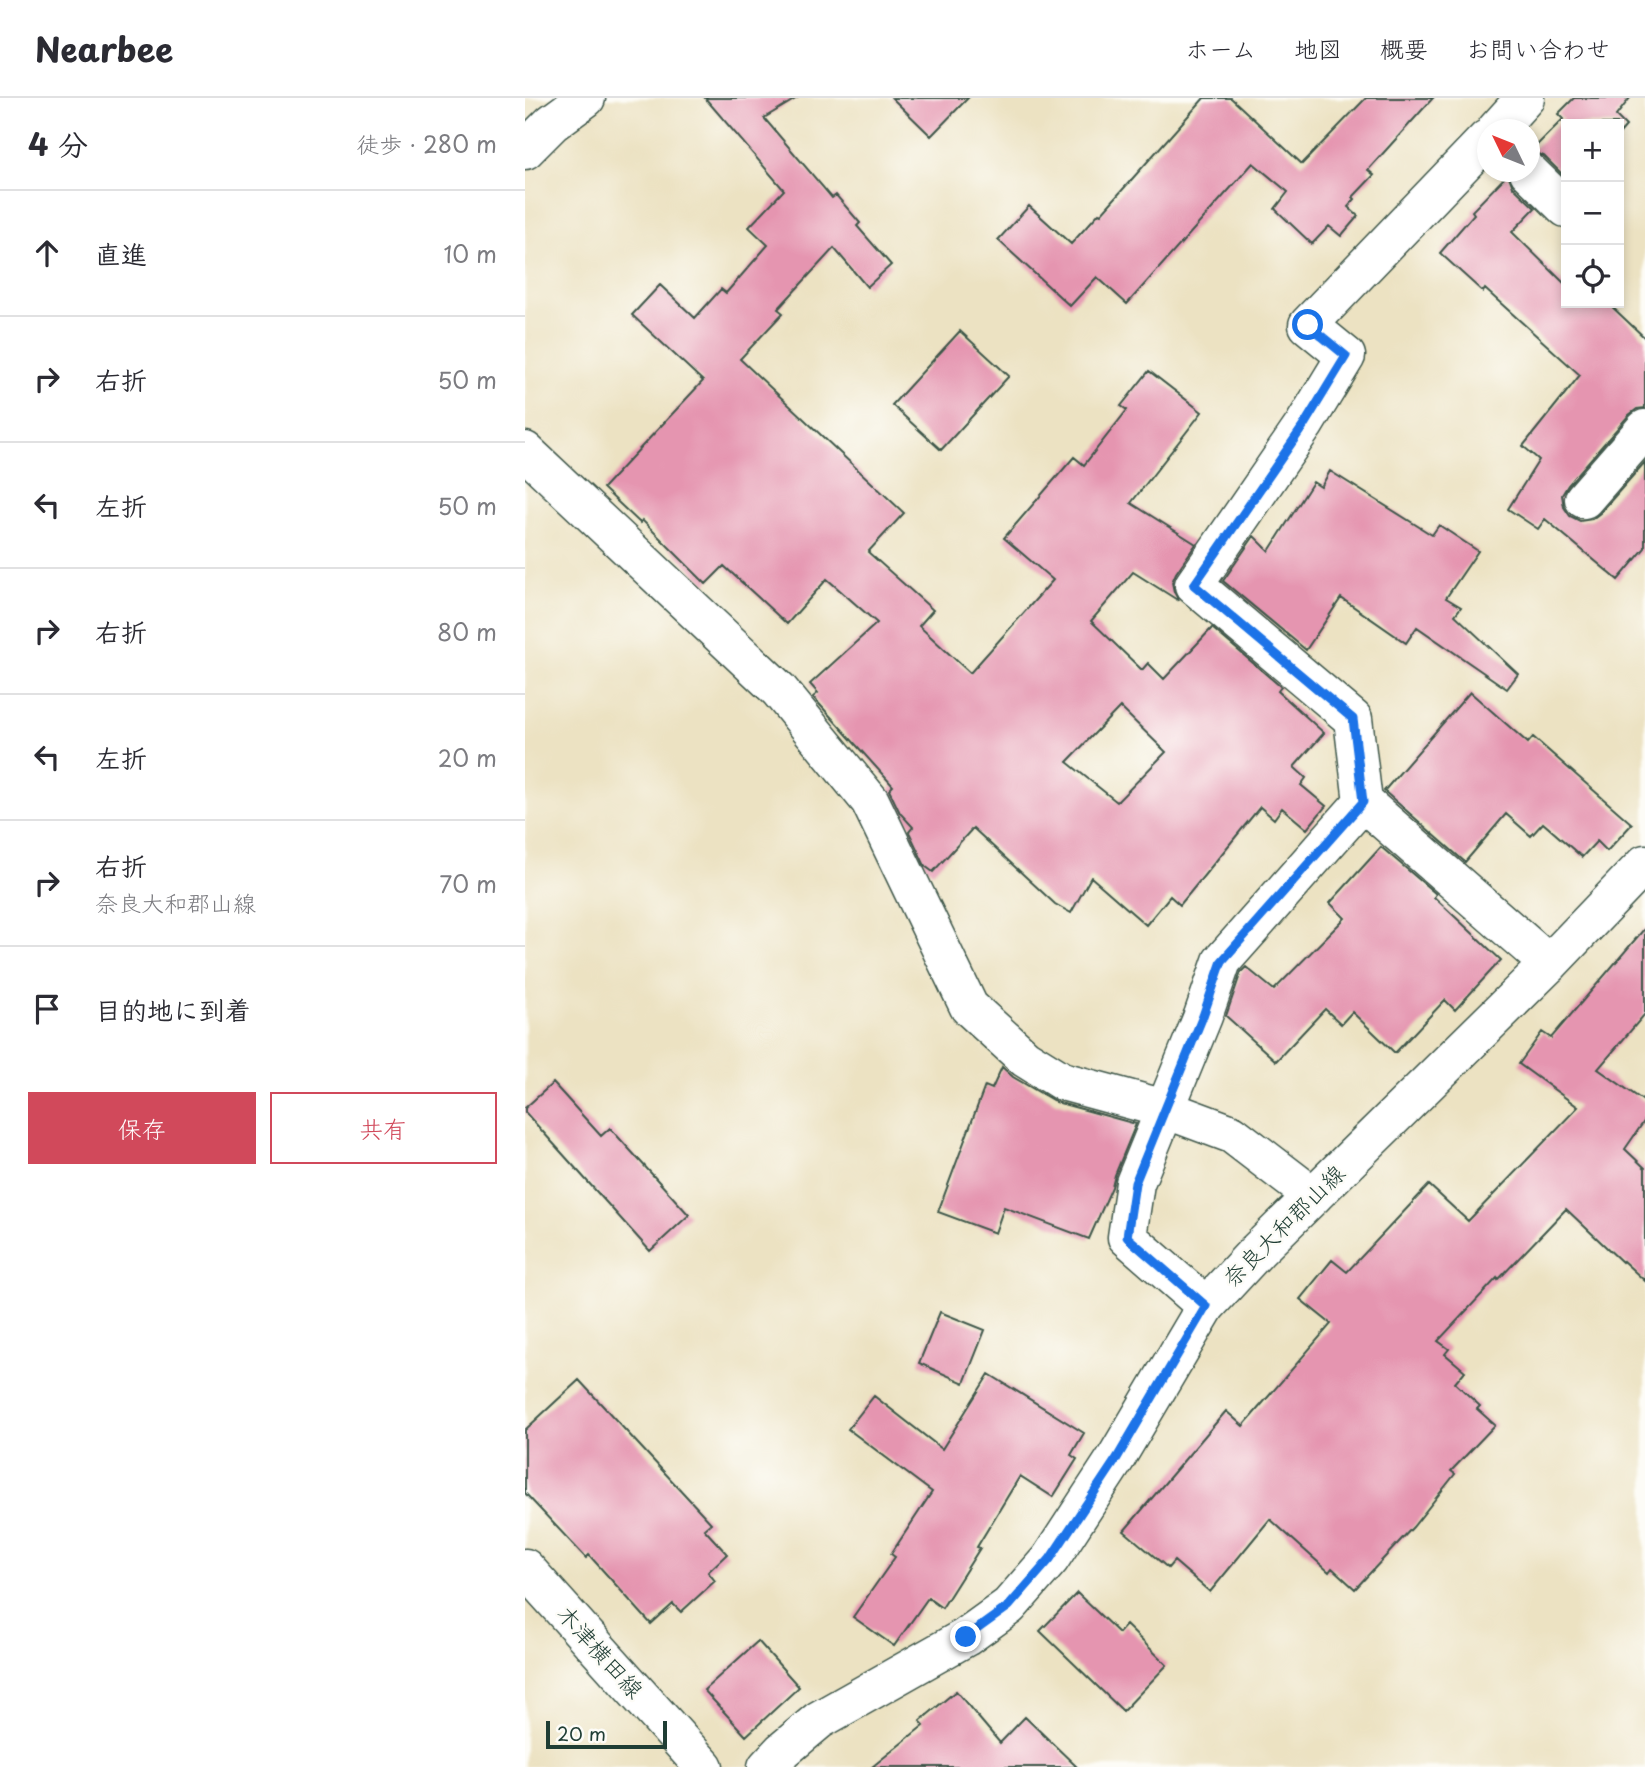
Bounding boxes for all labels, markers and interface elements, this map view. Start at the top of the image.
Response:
text: Nearbee [35,23,173,73]
text: ホーム [1185,30,1256,66]
text: 地図 [1294,30,1342,66]
text: 概要 [1380,30,1428,66]
text: お問い合わせ [1466,30,1610,66]
north arrow [1477,119,1540,182]
map controls [1561,119,1624,308]
button: + [1561,119,1624,182]
text: 4 分 [28,121,88,166]
text: 徒歩 · 280 m [356,126,497,161]
button: − [1561,182,1624,245]
icon: ahead [28,234,66,272]
text: 直進 [95,234,147,273]
text: 10 m [443,236,497,271]
button: locate [1561,245,1624,308]
route start [1292,309,1323,340]
icon: right [28,360,66,398]
text: 右折 [95,360,147,399]
text: 50 m [437,362,497,397]
icon: left [28,486,66,524]
text: 左折 [95,486,147,525]
text: 50 m [437,488,497,523]
icon: right [28,612,66,650]
text: 右折 [95,612,147,651]
text: 80 m [437,614,497,649]
icon: left [28,738,66,776]
text: 左折 [95,738,147,777]
text: 20 m [438,740,497,775]
text: 右折 [95,846,147,885]
icon: right [28,864,66,902]
text: 70 m [439,866,497,901]
text: 奈良大和郡山線 [95,885,256,920]
icon: arrive [28,990,66,1028]
text: 目的地に到着 [95,990,251,1029]
button: 保存 [28,1092,256,1164]
button: 共有 [270,1092,497,1164]
street label: 奈良大和郡山線 [1214,1156,1352,1294]
street label: 木津横田線 [550,1597,653,1705]
route end [950,1621,981,1652]
scale bar [546,1718,667,1750]
text: 20 m [557,1719,606,1747]

